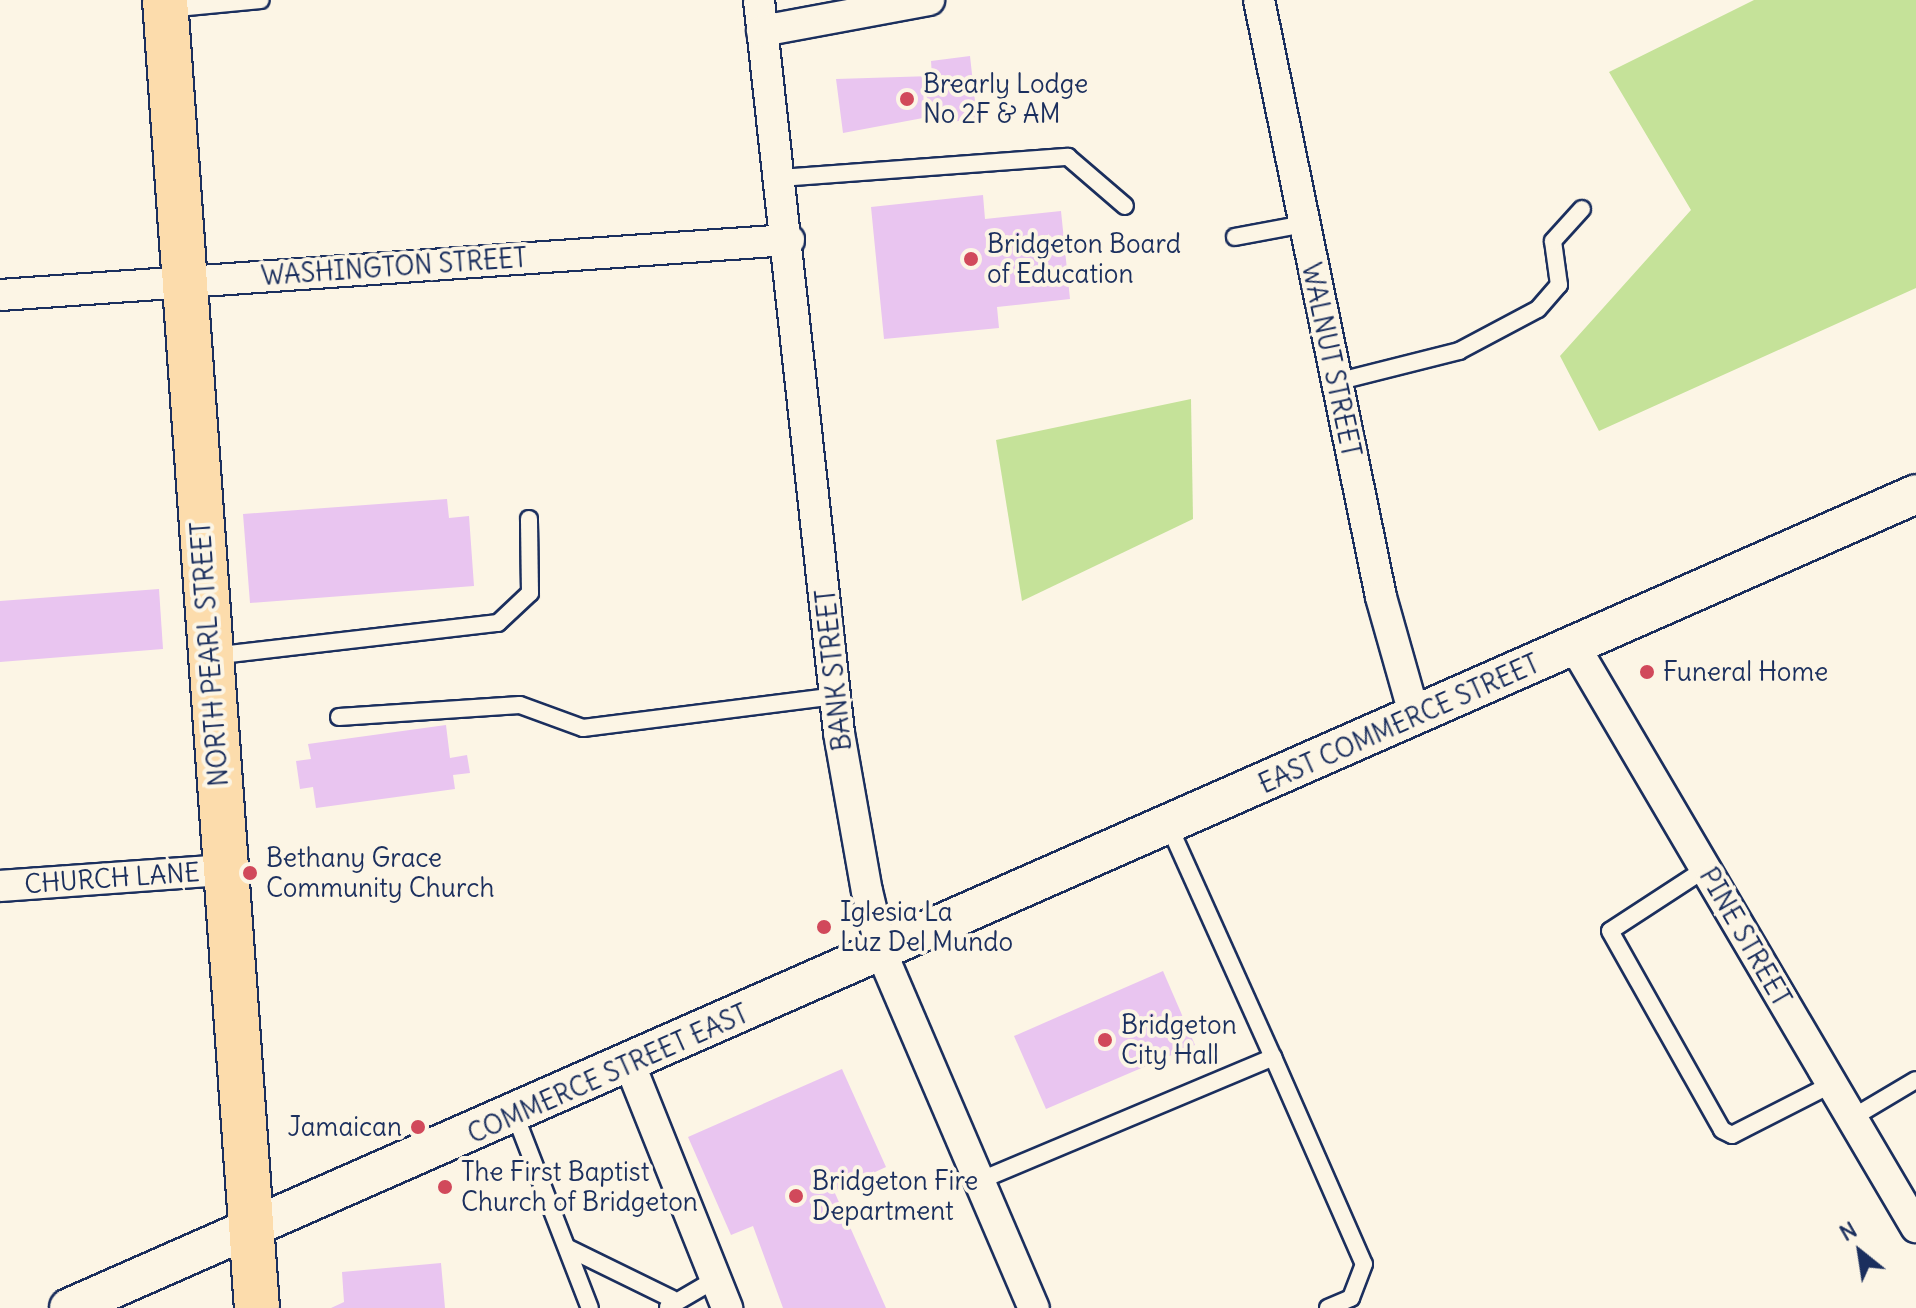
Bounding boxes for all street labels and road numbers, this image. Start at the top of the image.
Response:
street label: WASHINGTON STREET [260,242,528,292]
street label: WALNUT STREET [1295,260,1367,460]
street label: NORTH PEARL STREET [185,520,235,788]
street label: BANK STREET [810,588,858,752]
street label: EAST COMMERCE STREET [1254,648,1544,800]
street label: CHURCH LANE [23,856,201,900]
street label: PINE STREET [1693,862,1797,1012]
street label: COMMERCE STREET EAST [463,998,753,1150]

